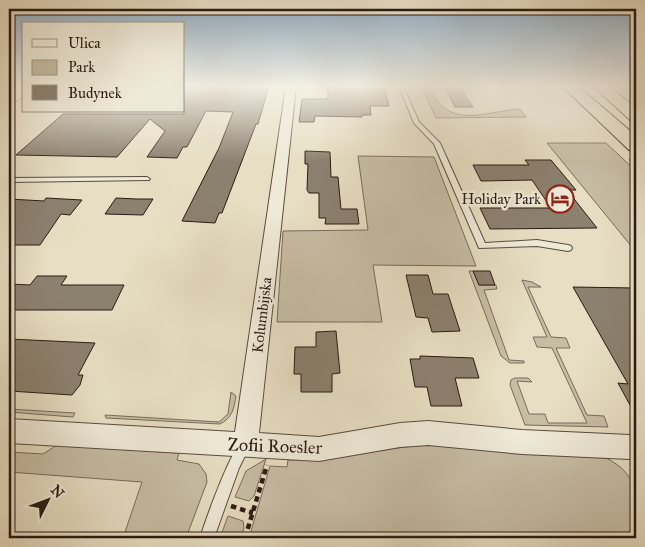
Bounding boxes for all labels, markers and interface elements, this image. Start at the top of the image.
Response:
legend [22,22,185,112]
text: Ulica [68,34,101,52]
text: Park [68,58,95,76]
text: Budynek [68,84,122,102]
hotel icon: Holiday Park [545,184,575,214]
place label: Holiday Park [461,190,541,208]
street label: Kolumbijska [248,275,276,354]
street label: Zofii Roesler [227,433,323,459]
north arrow [22,474,72,524]
text: N [47,482,68,502]

